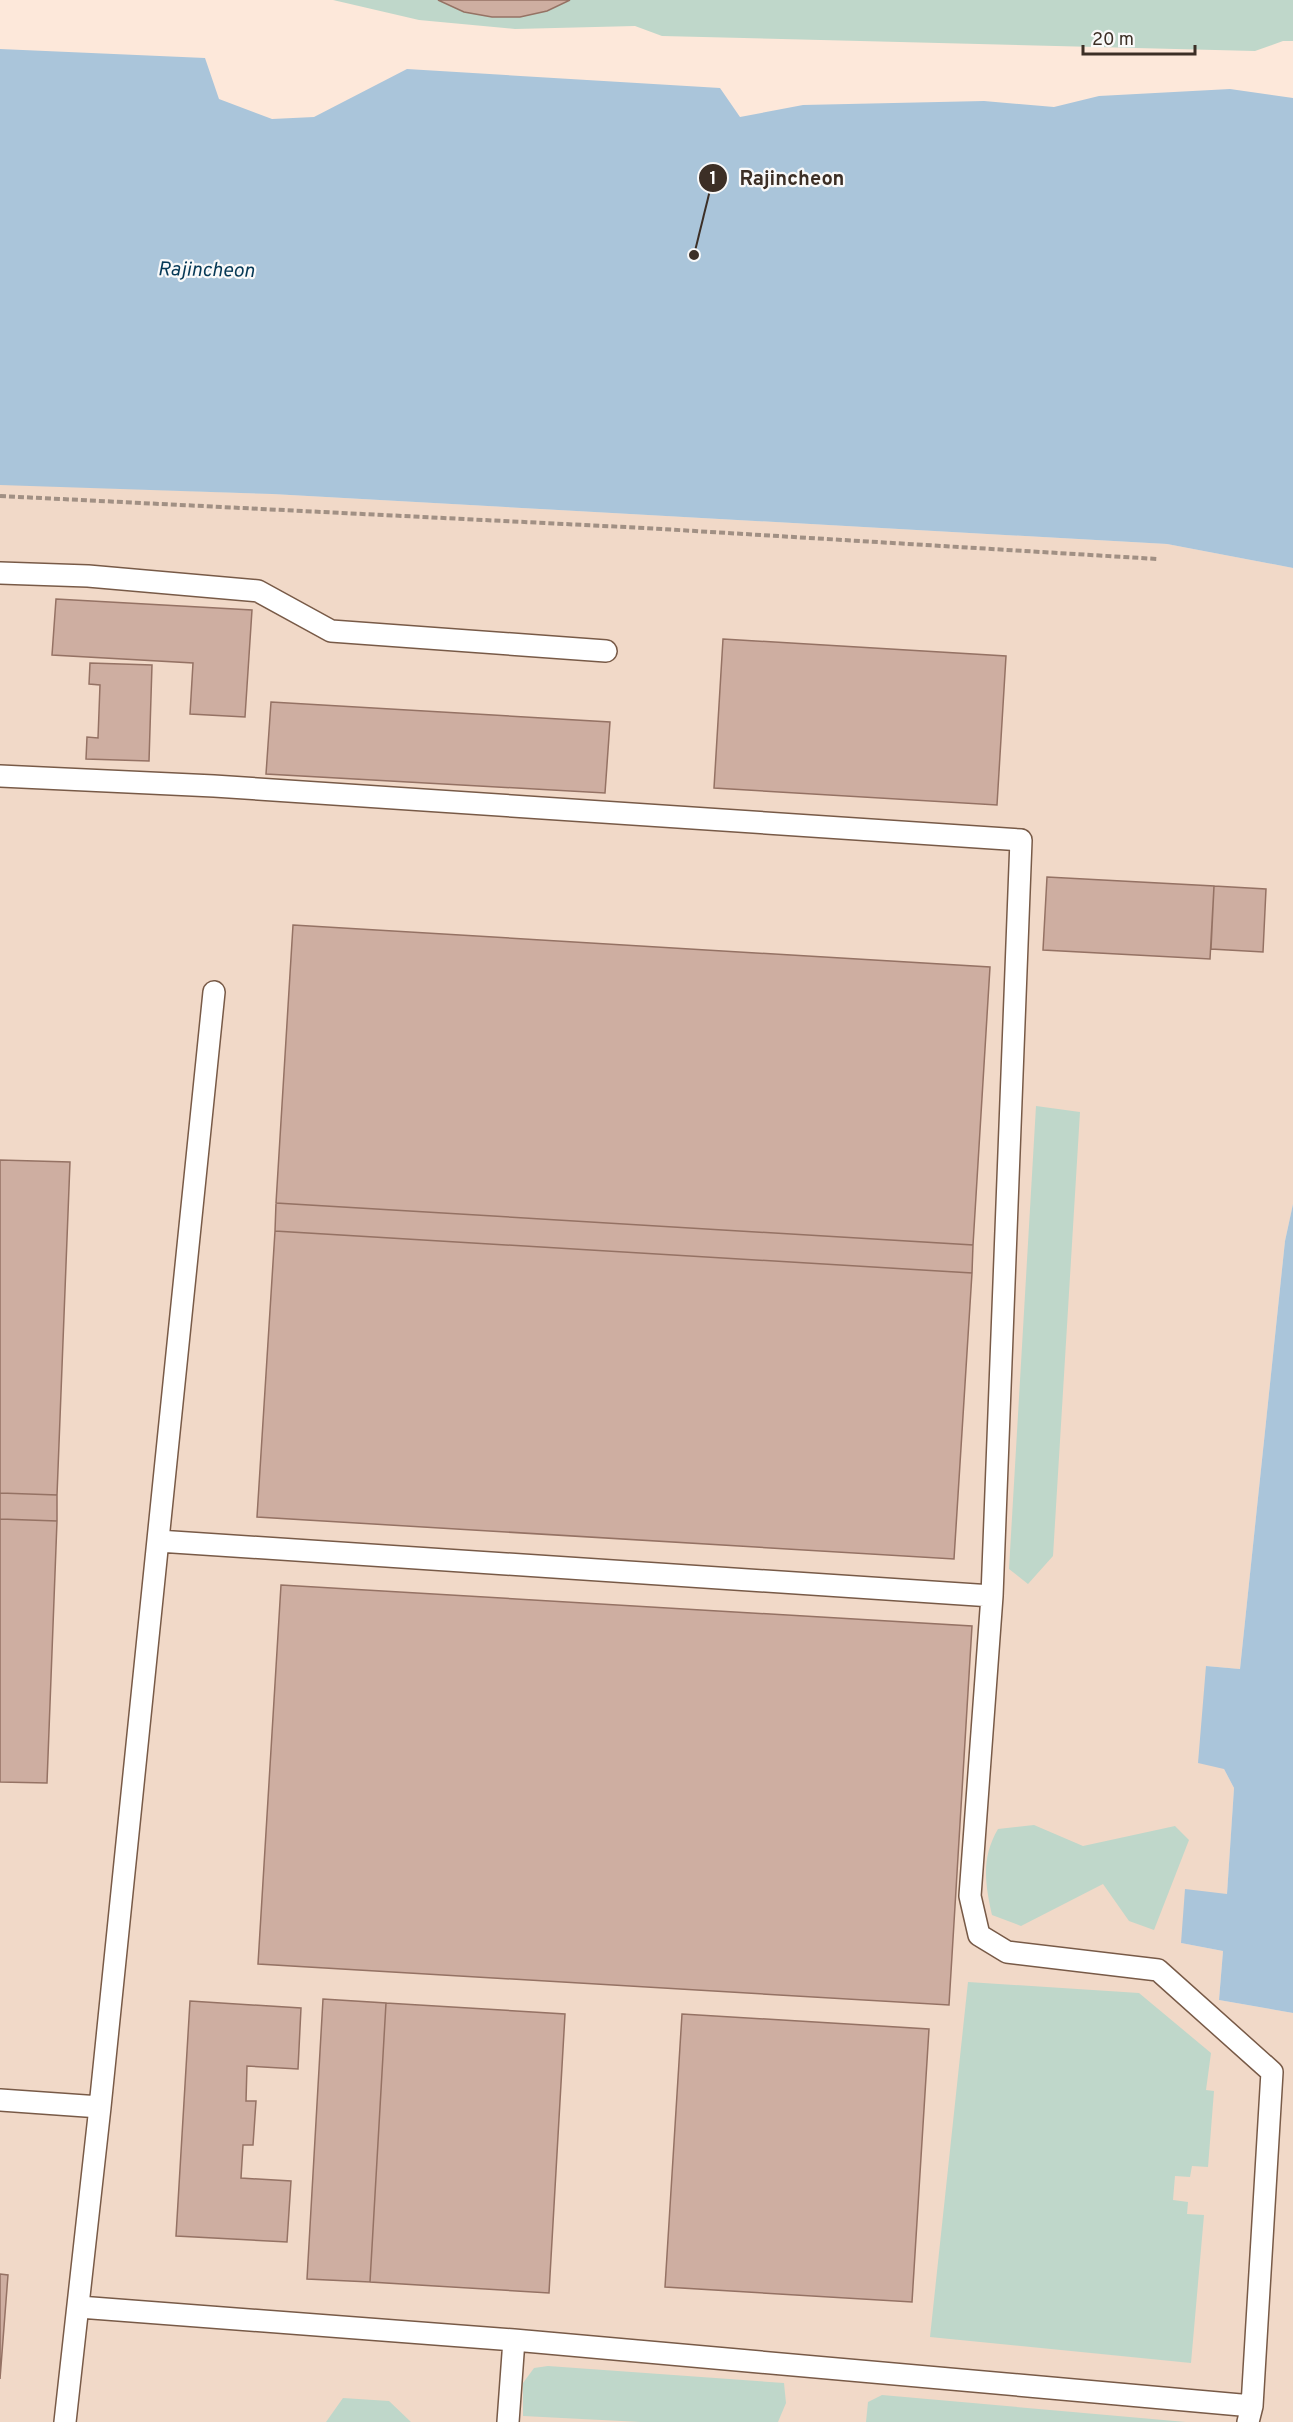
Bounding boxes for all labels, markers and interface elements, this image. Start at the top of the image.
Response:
scale bar [1083,18,1196,56]
text: 20 m [1092,29,1134,52]
callout: Rajincheon [698,159,857,197]
text: Rajincheon [740,167,844,193]
text: 1 [709,168,717,191]
water label: Rajincheon [157,257,255,285]

